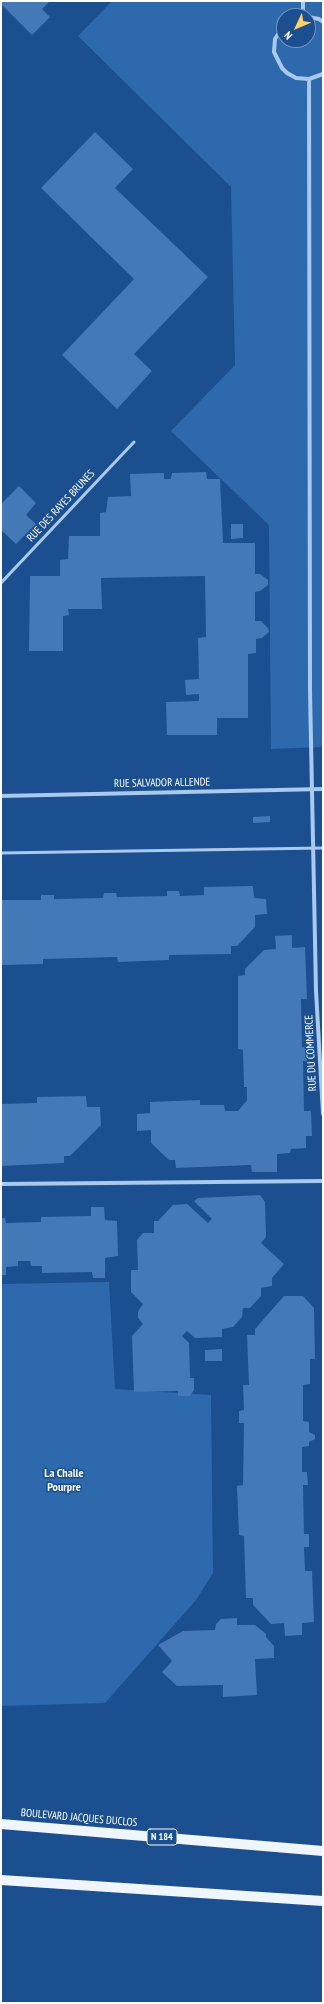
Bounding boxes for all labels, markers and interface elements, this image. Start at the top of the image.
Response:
north arrow [276,8,316,48]
text: N [281,29,295,43]
street label: RUE DES RAYES BRUNES [24,467,98,545]
street label: RUE SALVADOR ALLENDE [114,776,210,790]
street label: RUE DU COMMERCE [302,1015,320,1091]
district label: La Challe Pourpre [44,1467,84,1495]
street label: BOULEVARD JACQUES DUCLOS [20,1806,138,1830]
road number: N 184 [147,1829,177,1845]

